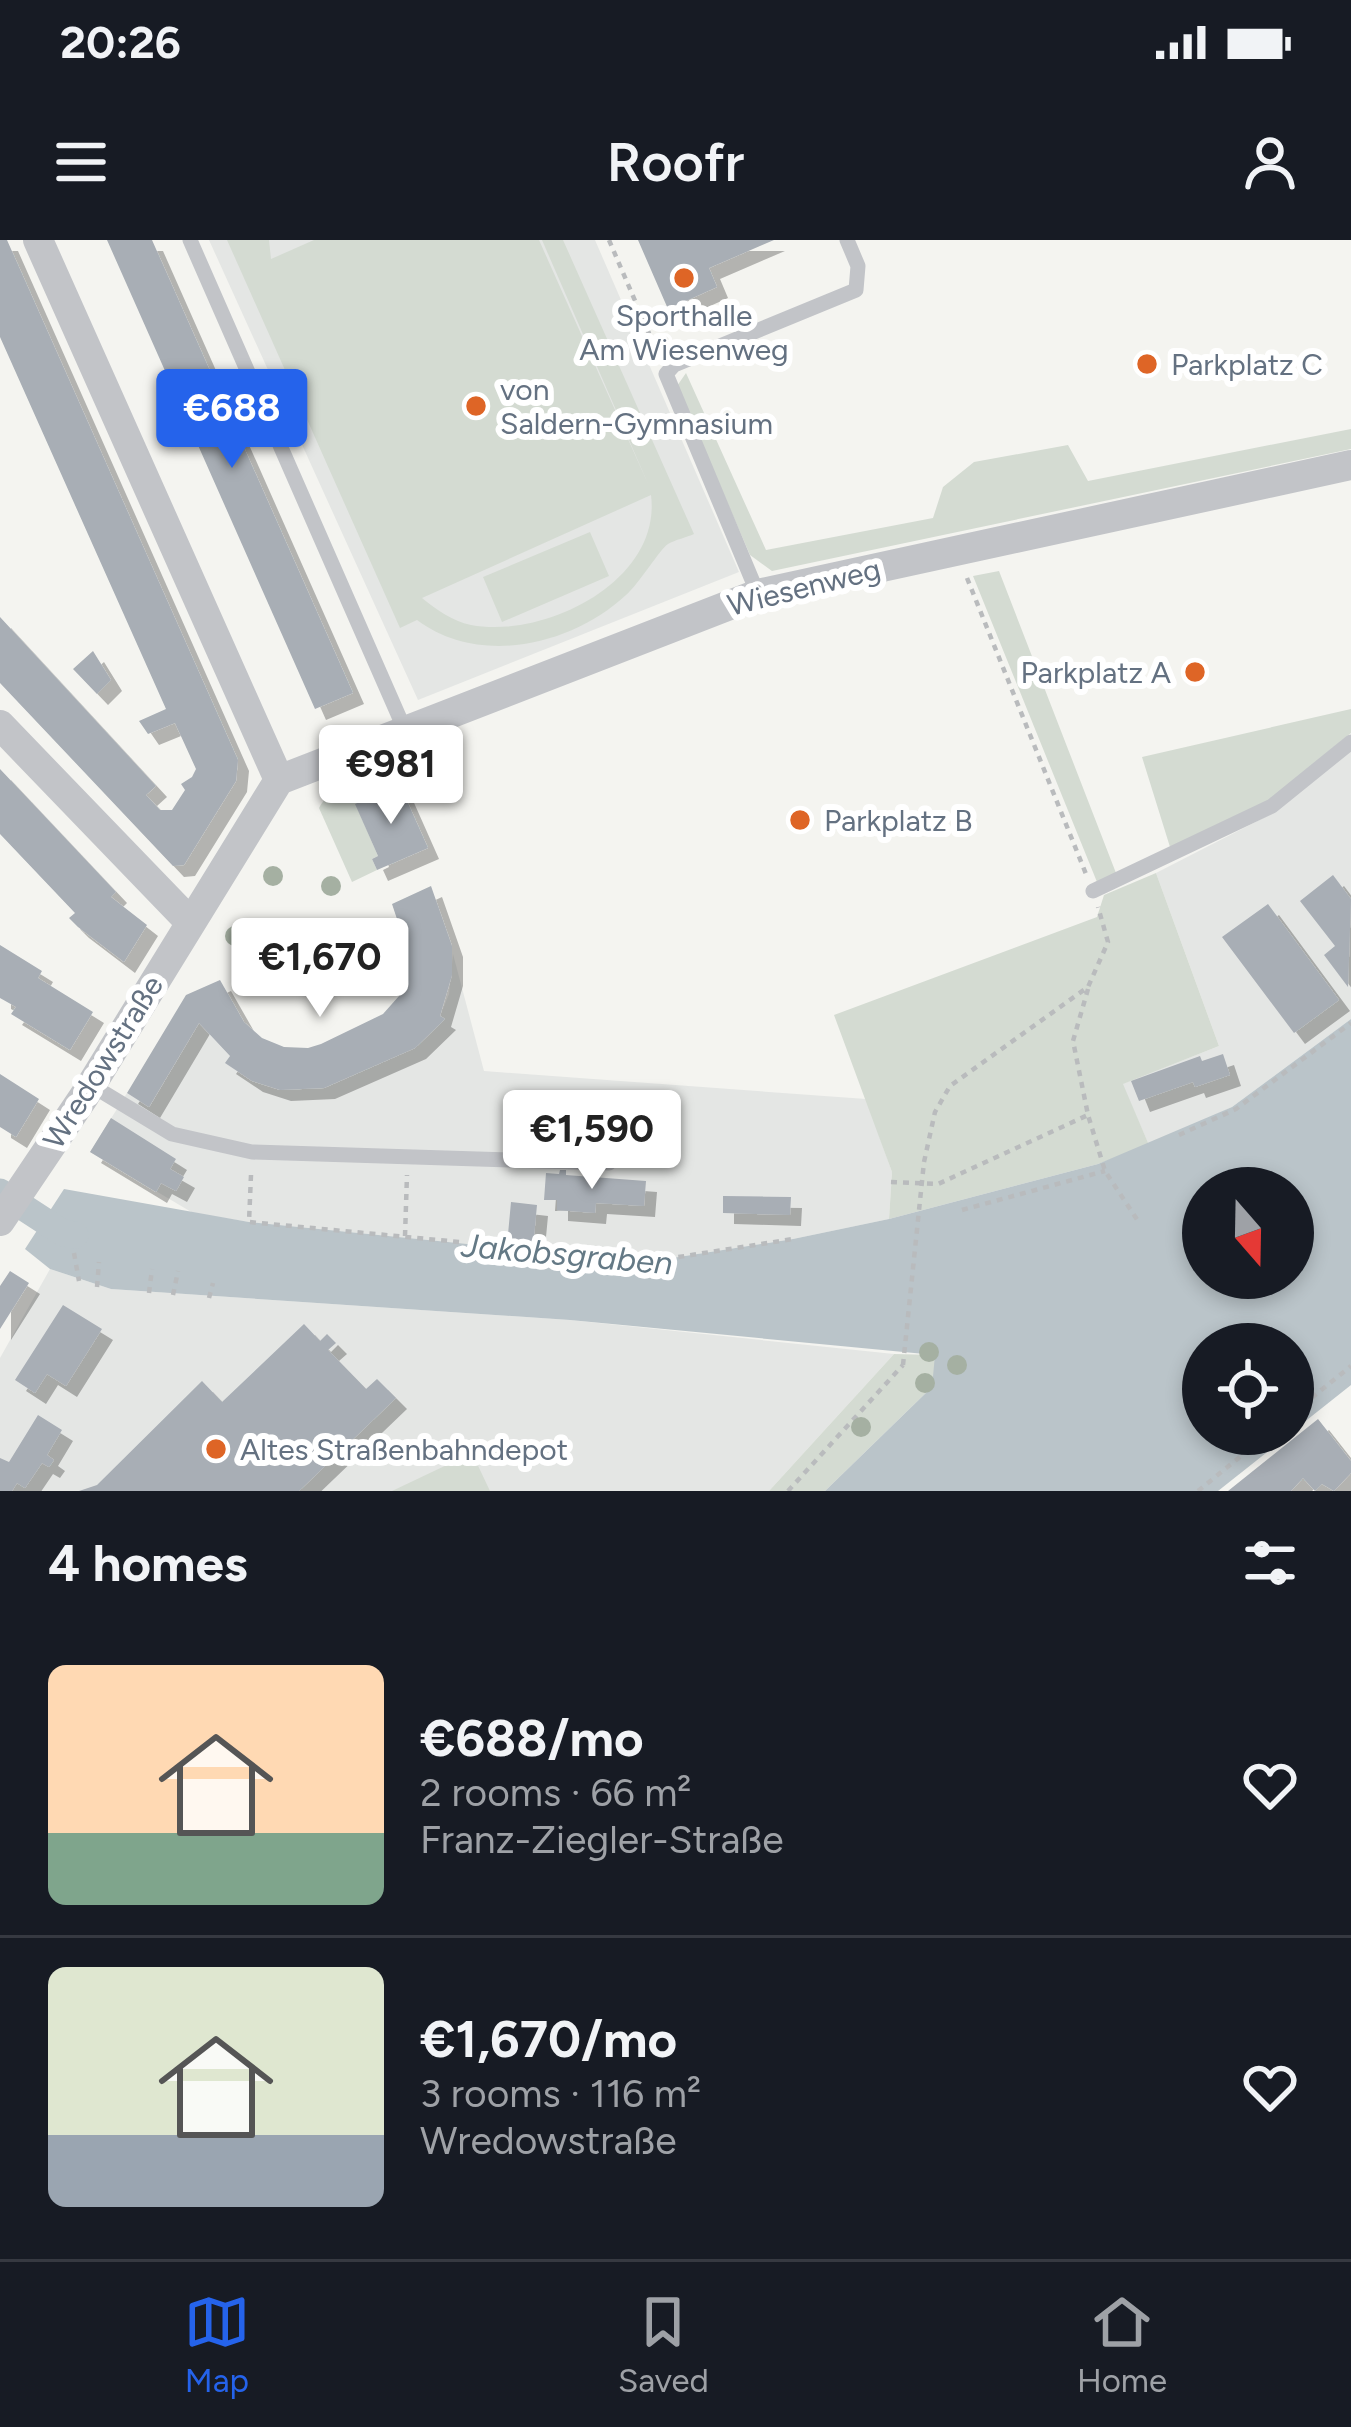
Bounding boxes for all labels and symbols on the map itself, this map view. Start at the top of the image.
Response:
marker: Sporthalle Am Wiesenweg [671,265,697,291]
place label: Sporthalle Am Wiesenweg [579,297,789,368]
place label: Parkplatz C [1171,346,1323,383]
marker: Parkplatz C [1134,351,1160,377]
pin: €688 [161,369,303,471]
place label: von Saldern-Gymnasium [500,371,773,442]
marker: von Saldern-Gymnasium [463,393,489,419]
street label: Wiesenweg [724,550,884,624]
place label: Parkplatz A [1021,654,1172,691]
marker: Parkplatz A [1182,659,1208,685]
pin: €981 [320,725,462,827]
place label: Parkplatz B [824,802,973,839]
marker: Parkplatz B [787,807,813,833]
pin: €1,670 [222,918,418,1020]
street label: Wredowstraße [35,968,171,1156]
pin: €1,590 [494,1090,690,1192]
north arrow [1182,1167,1314,1299]
water label: Jakobsgraben [459,1225,674,1283]
place label: Altes Straßenbahndepot [240,1431,568,1468]
marker: Altes Straßenbahndepot [203,1436,229,1462]

